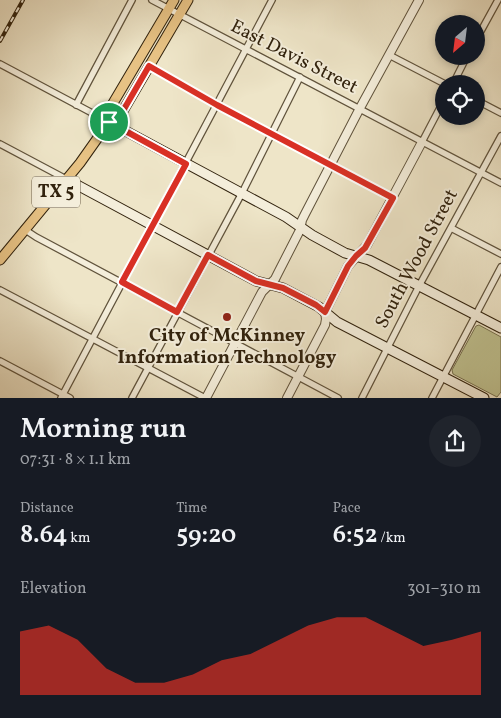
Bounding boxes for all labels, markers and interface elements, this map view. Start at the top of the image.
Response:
street label: East Davis Street [226,14,362,100]
north arrow [435,15,485,65]
map controls [435,15,485,125]
button: locate [435,75,485,125]
pin [88,101,130,143]
icon: arrive [95,108,123,136]
road number: TX 5 [32,176,80,208]
street label: South Wood Street [369,184,465,333]
marker: City of McKinney Information Technology [221,311,233,323]
place label: City of McKinney Information Technology [118,323,337,371]
text: Morning run [20,410,187,449]
button: share [429,415,481,467]
text: 07:31 · 8 × 1.1 km [20,449,131,471]
text: Distance [20,499,74,518]
text: Time [176,499,207,518]
text: Pace [333,499,361,518]
text: 8.64 [20,518,68,553]
text: 59:20 [176,518,236,553]
text: 6:52 [333,518,378,553]
text: km [68,529,90,548]
text: /km [378,529,406,548]
text: Elevation [20,578,87,600]
text: 301–310 m [407,578,481,600]

